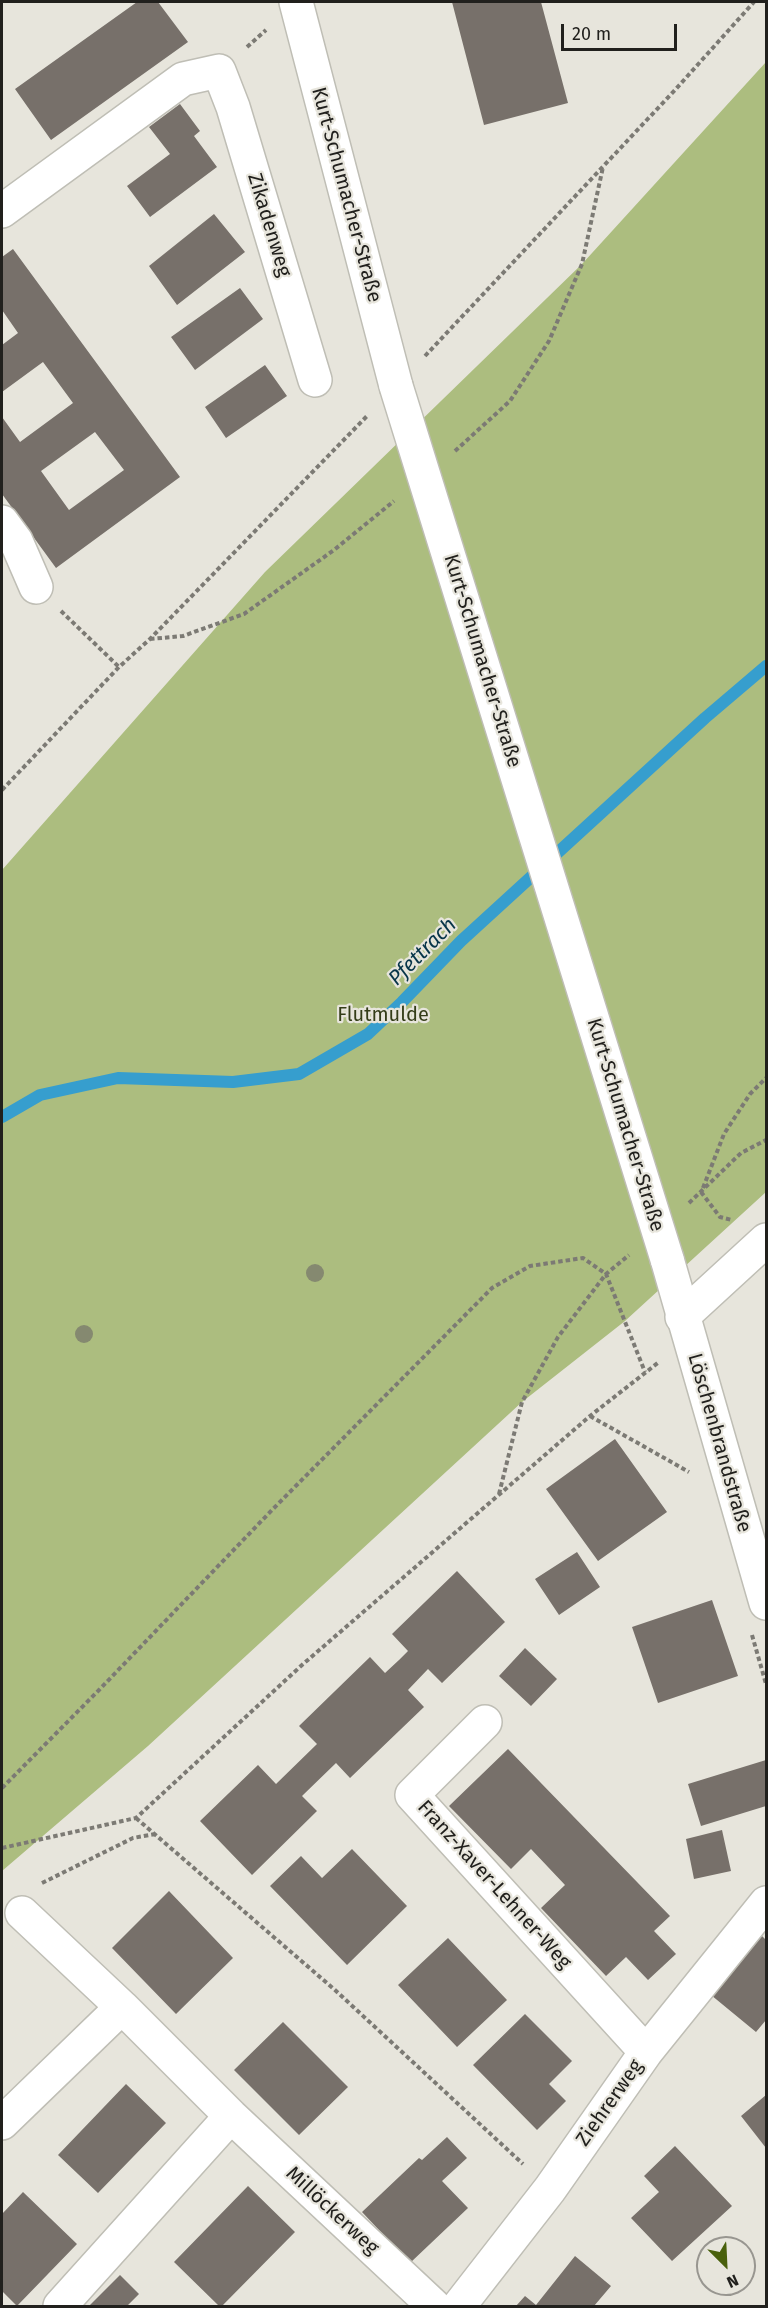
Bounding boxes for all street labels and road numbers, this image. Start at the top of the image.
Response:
street label: Kurt-Schumacher-Straße [306,85,386,305]
street label: Zikadenweg [242,170,296,280]
street label: Kurt-Schumacher-Straße [438,551,526,771]
street label: Kurt-Schumacher-Straße [581,1015,669,1235]
street label: Löschenbrandstraße [682,1351,756,1535]
street label: Franz-Xaver-Lehner-Weg [412,1796,576,1974]
street label: Ziehrerweg [571,2055,649,2151]
street label: Millöckerweg [281,2162,383,2260]

